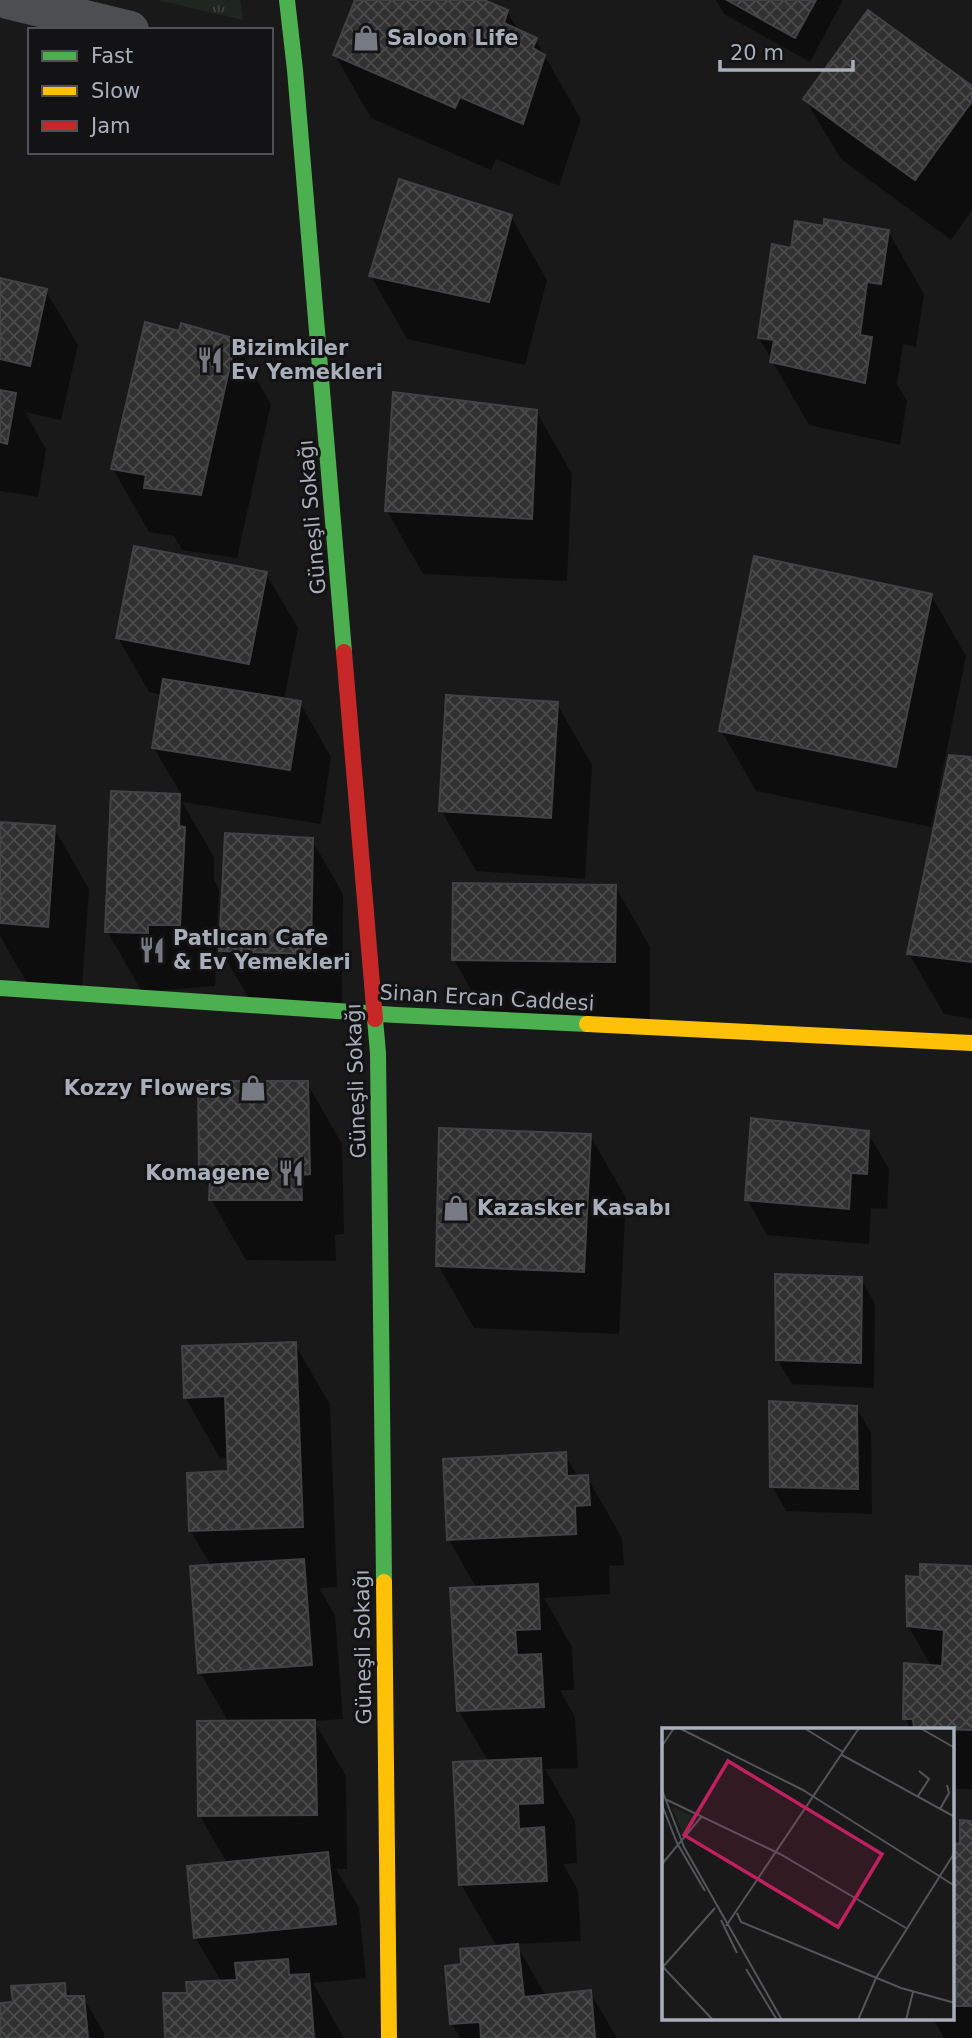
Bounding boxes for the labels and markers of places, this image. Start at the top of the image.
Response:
shop icon: Saloon Life [351,23,381,53]
place label: Saloon Life [387,26,519,50]
place label: Bizimkiler Ev Yemekleri [231,336,383,384]
restaurant icon: Bizimkiler Ev Yemekleri [195,345,225,375]
place label: Patlıcan Cafe & Ev Yemekleri [173,926,351,974]
restaurant icon: Patlıcan Cafe & Ev Yemekleri [137,935,167,965]
shop icon: Kozzy Flowers [238,1073,268,1103]
place label: Kozzy Flowers [64,1076,232,1100]
restaurant icon: Komagene [276,1158,306,1188]
place label: Komagene [145,1161,270,1185]
shop icon: Kazasker Kasabı [441,1193,471,1223]
place label: Kazasker Kasabı [477,1196,671,1220]

